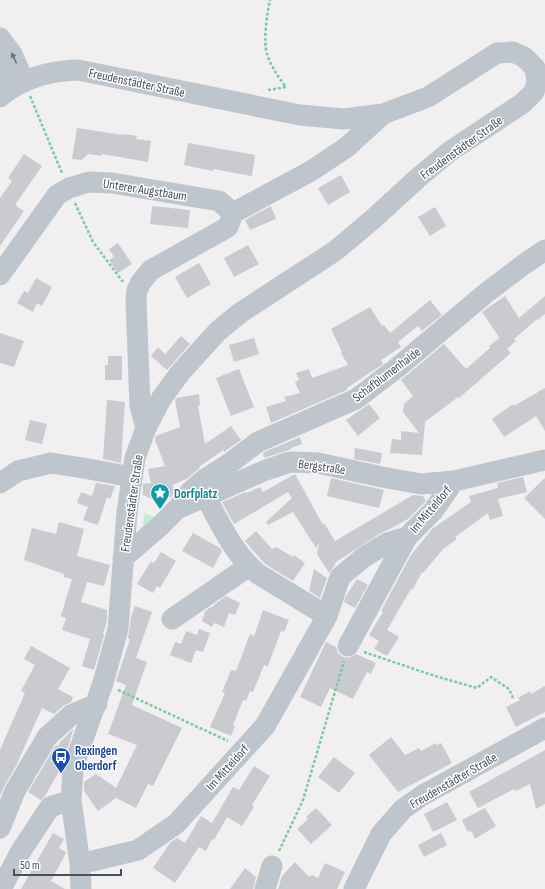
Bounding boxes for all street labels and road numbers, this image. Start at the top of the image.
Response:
street label: Freudenstädter Straße [87,65,186,101]
street label: Freudenstädter Straße [417,113,506,183]
street label: Unterer Augstbaum [102,175,188,205]
street label: Schafblumenhalde [349,344,424,406]
street label: Freudenstädter Straße [117,454,147,553]
street label: Bergstraße [297,456,346,478]
street label: Im Mitteldorf [406,482,455,537]
street label: Im Mitteldorf [203,741,253,794]
street label: Freudenstädter Straße [407,749,500,812]

